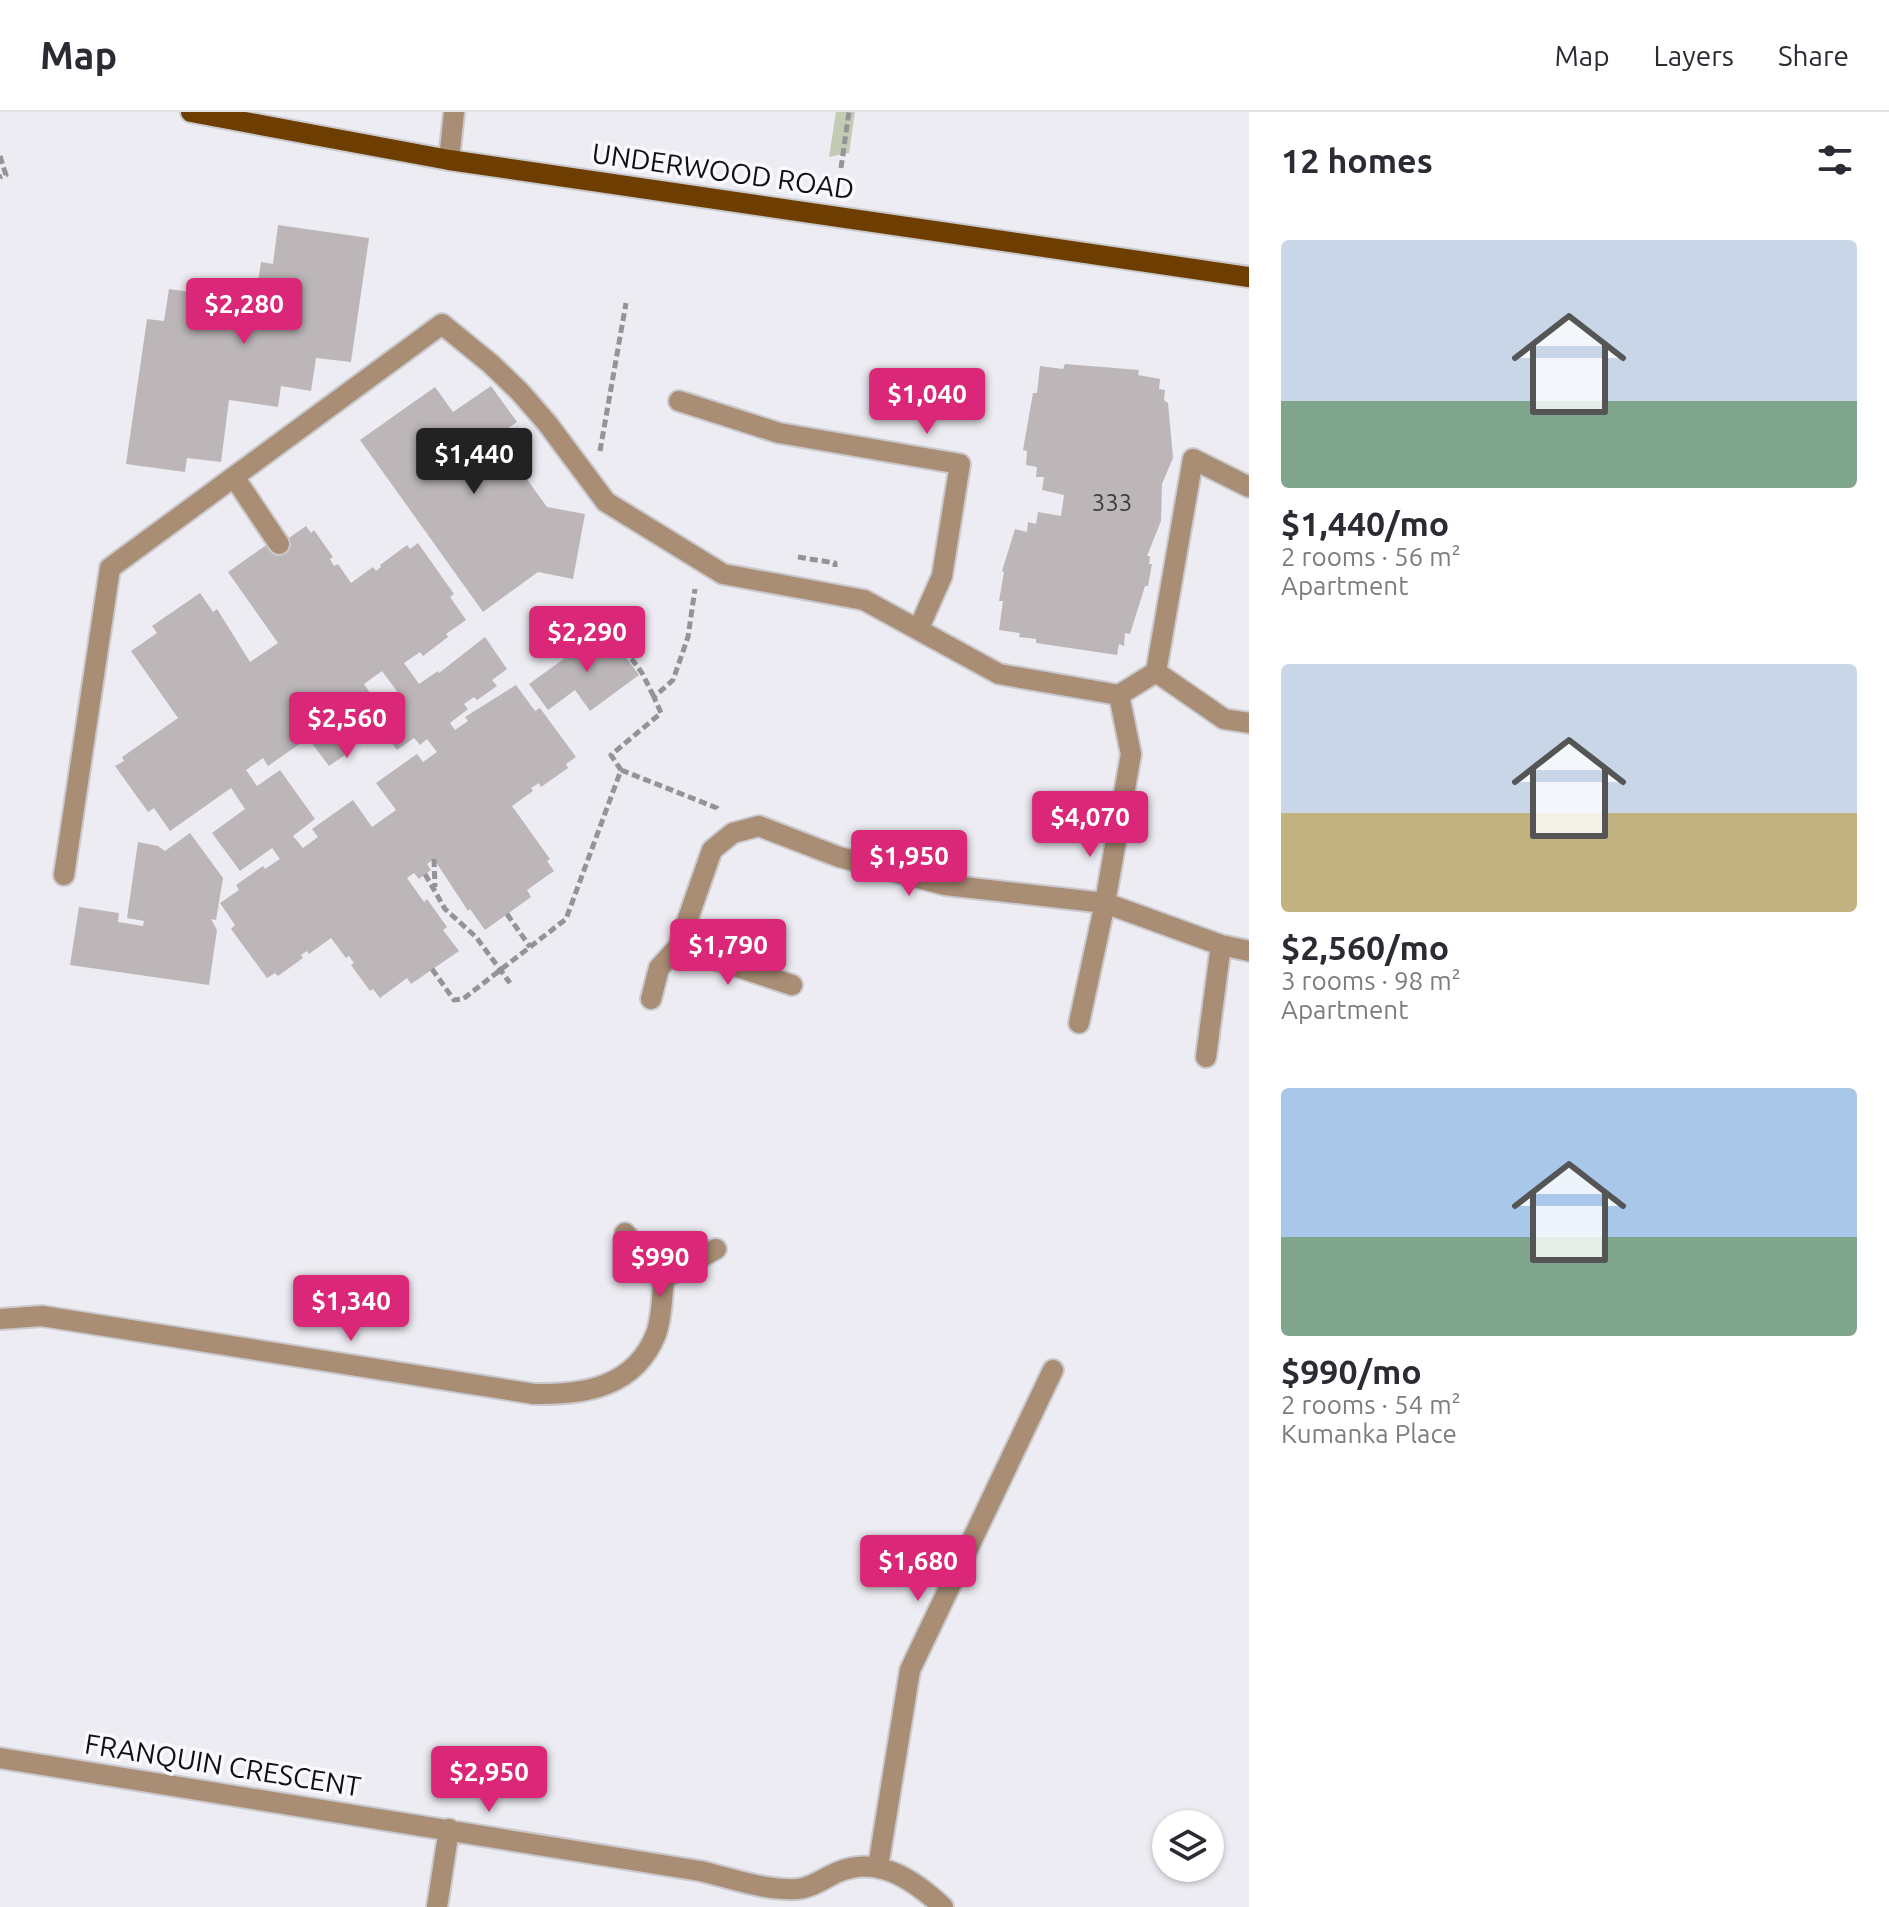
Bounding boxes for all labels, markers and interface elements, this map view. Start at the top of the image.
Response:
text: Map [40,34,117,76]
text: Map [1554,40,1610,71]
text: Layers [1654,40,1734,71]
text: Share [1778,40,1849,71]
street label: UNDERWOOD ROAD [590,137,856,204]
icon: filters [1813,138,1857,182]
text: 12 homes [1281,141,1433,179]
pin: $2,280 [179,278,309,346]
text: $2,280 [204,289,284,318]
icon: home [1497,292,1641,436]
pin: $1,040 [862,368,992,436]
text: $1,040 [887,379,967,408]
pin: $1,440 [409,428,539,496]
text: $1,440 [434,439,514,468]
house number: 333 [1092,489,1132,516]
text: $1,440/mo [1281,504,1449,542]
text: 2 rooms · 56 m² [1281,542,1461,571]
text: Apartment [1281,571,1408,600]
pin: $2,290 [522,606,652,674]
text: $2,290 [547,617,627,646]
pin: $2,560 [282,692,412,760]
text: $2,560 [307,703,387,732]
icon: home [1497,716,1641,860]
pin: $4,070 [1025,791,1155,859]
text: $4,070 [1050,802,1130,831]
pin: $1,950 [844,830,974,898]
text: $1,950 [869,841,949,870]
pin: $1,790 [663,919,793,987]
text: $2,560/mo [1281,928,1449,966]
text: $1,790 [688,930,768,959]
text: 3 rooms · 98 m² [1281,966,1461,995]
text: Apartment [1281,995,1408,1024]
icon: home [1497,1140,1641,1284]
pin: $990 [613,1231,707,1299]
text: $990 [631,1242,689,1271]
pin: $1,340 [286,1275,416,1343]
text: $1,340 [311,1286,391,1315]
text: $990/mo [1281,1352,1422,1390]
text: 2 rooms · 54 m² [1281,1390,1461,1419]
text: Kumanka Place [1281,1419,1457,1448]
pin: $1,680 [853,1535,983,1603]
text: $1,680 [878,1546,958,1575]
street label: FRANQUIN CRESCENT [83,1727,364,1802]
pin: $2,950 [424,1746,554,1814]
text: $2,950 [449,1757,529,1786]
map controls [1152,1810,1224,1882]
button: layers [1152,1810,1224,1882]

